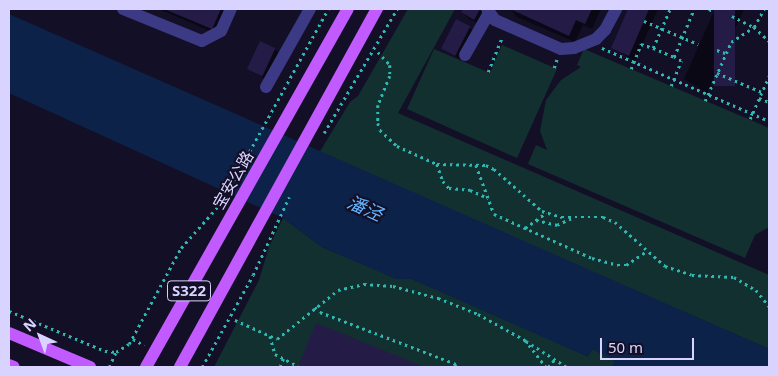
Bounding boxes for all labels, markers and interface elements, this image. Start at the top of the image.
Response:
street label: 宝安公路 [209,147,257,213]
water label: 潘泾 [344,191,386,225]
road number: S322 [166,278,212,304]
north arrow [15,311,65,361]
text: N [19,314,40,336]
scale bar [603,328,697,360]
text: 50 m [608,337,643,357]

